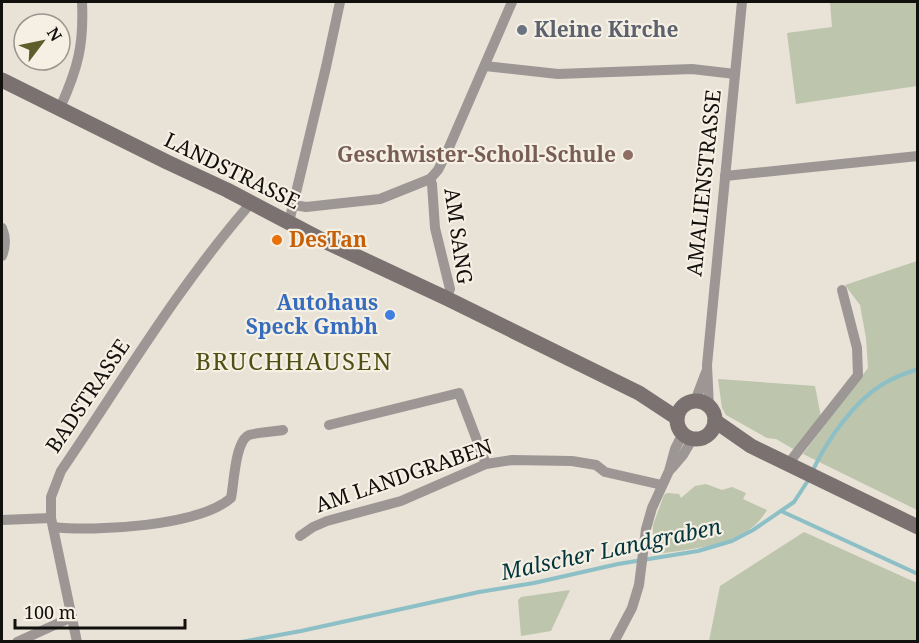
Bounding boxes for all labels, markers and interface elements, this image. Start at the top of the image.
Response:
north arrow [12,12,72,72]
place label: Kleine Kirche [534,15,679,43]
text: N [42,23,68,46]
marker: Kleine Kirche [515,23,529,37]
street label: AMALIENSTRASSE [679,88,727,278]
street label: LANDSTRASSE [160,125,305,215]
place label: Geschwister-Scholl-Schule [337,140,616,168]
marker: Geschwister-Scholl-Schule [621,148,635,162]
street label: AM SANG [438,186,480,286]
place label: DesTan [289,225,367,253]
marker: DesTan [270,233,284,247]
place label: Autohaus Speck Gmbh [246,288,378,340]
marker: Autohaus Speck Gmbh [383,308,397,322]
street label: BADSTRASSE [39,333,136,458]
district label: BRUCHHAUSEN [195,344,393,377]
street label: AM LANDGRABEN [311,432,496,518]
water label: Malscher Landgraben [497,510,724,586]
scale bar [15,592,184,630]
text: 100 m [24,600,76,624]

